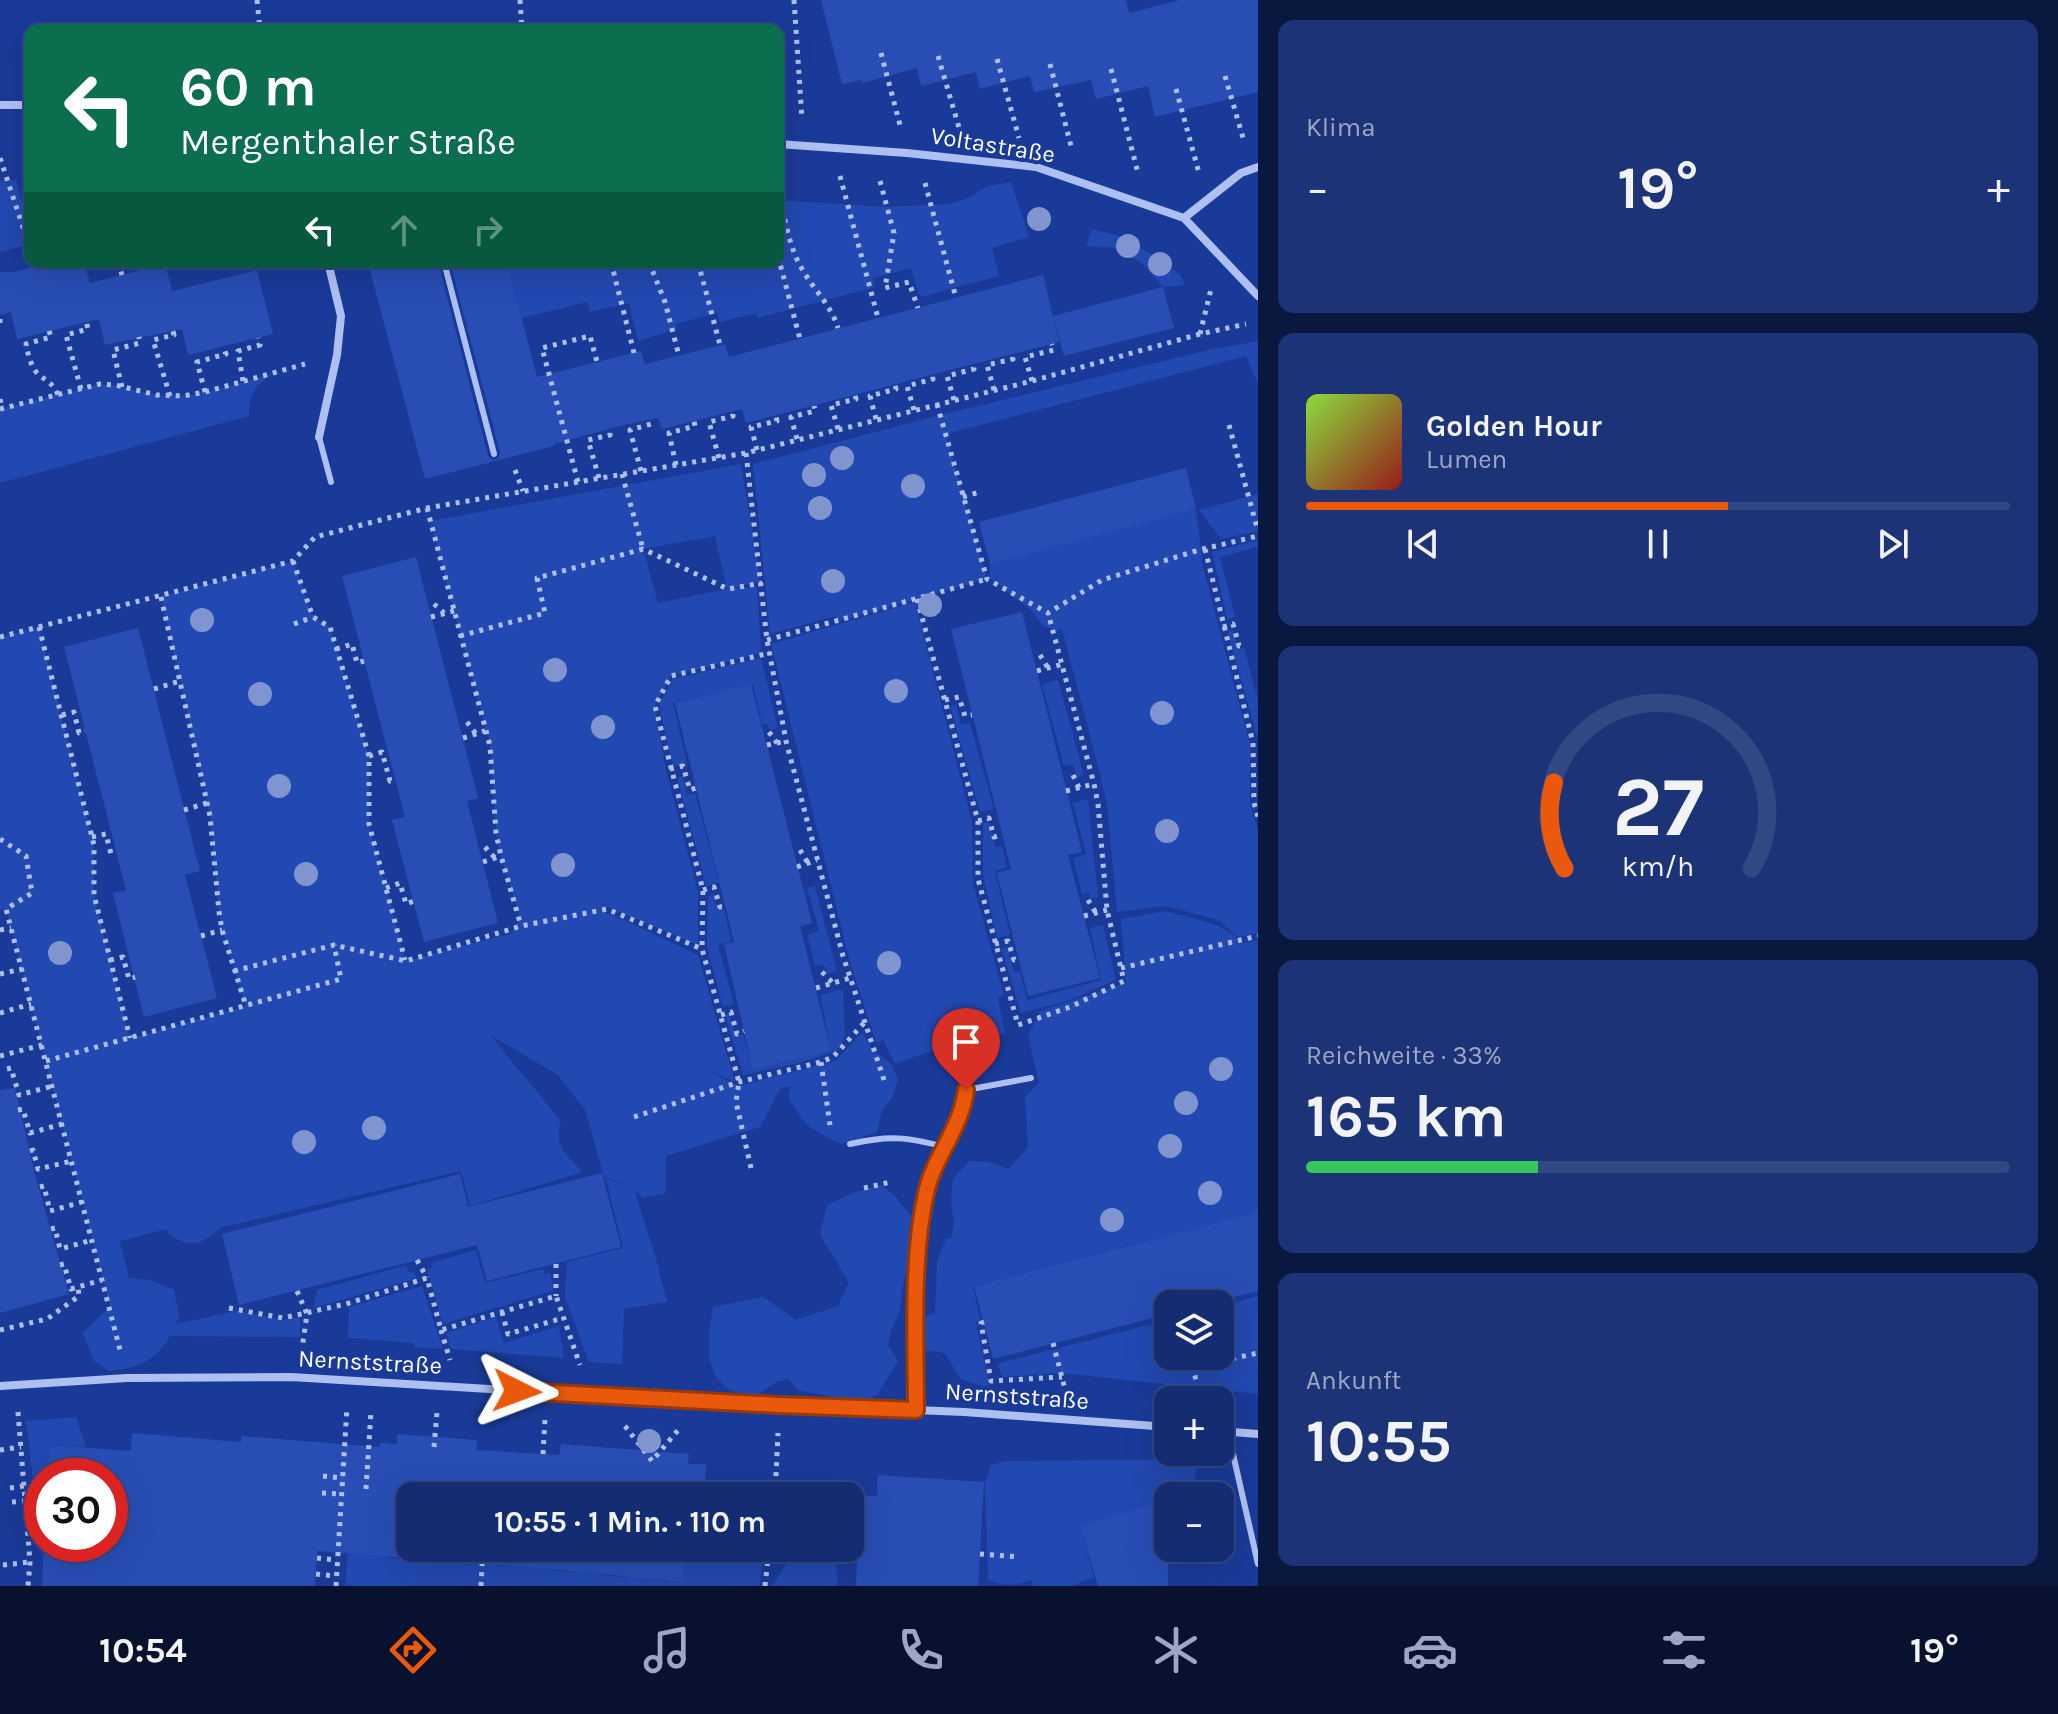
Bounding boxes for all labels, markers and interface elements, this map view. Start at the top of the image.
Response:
text: 60 m [180,54,317,119]
icon: left [48,56,152,160]
text: Klima [1306,112,1375,143]
text: Mergenthaler Straße [180,121,516,163]
street label: Voltastraße [929,121,1057,169]
text: 19° [1617,153,1699,223]
text: − [1306,163,1329,214]
text: + [1987,163,2010,214]
icon: left [298,208,342,252]
icon: ahead [382,208,426,252]
icon: right [466,208,510,252]
text: Golden Hour [1426,408,1602,444]
text: Lumen [1426,444,1507,475]
icon: previous [1401,522,1445,566]
icon: pause [1636,522,1680,566]
icon: next [1871,522,1915,566]
text: 27 [1612,759,1704,856]
text: km/h [1622,850,1694,883]
pin [932,1008,1000,1090]
icon: arrive [944,1020,988,1064]
text: Reichweite · 33% [1306,1040,1502,1071]
text: 165 km [1306,1081,1506,1151]
map controls [1154,1290,1234,1562]
button: layers [1154,1290,1234,1370]
street label: Nernststraße [297,1344,443,1380]
position arrow [475,1349,559,1433]
text: Ankunft [1306,1365,1401,1396]
street label: Nernststraße [944,1377,1090,1415]
button: + [1154,1386,1234,1466]
text: 10:55 [1306,1406,1451,1476]
speed limit sign: 30 [24,1458,128,1562]
button: − [1154,1482,1234,1562]
text: 10:55 · 1 Min. · 110 m [494,1504,766,1540]
icon: directions [385,1622,441,1678]
icon: music [639,1622,695,1678]
icon: phone [893,1622,949,1678]
icon: climate [1148,1622,1204,1678]
icon: car [1402,1622,1458,1678]
icon: filters [1656,1622,1712,1678]
text: 10:54 [99,1629,187,1671]
text: 19° [1910,1629,1959,1671]

